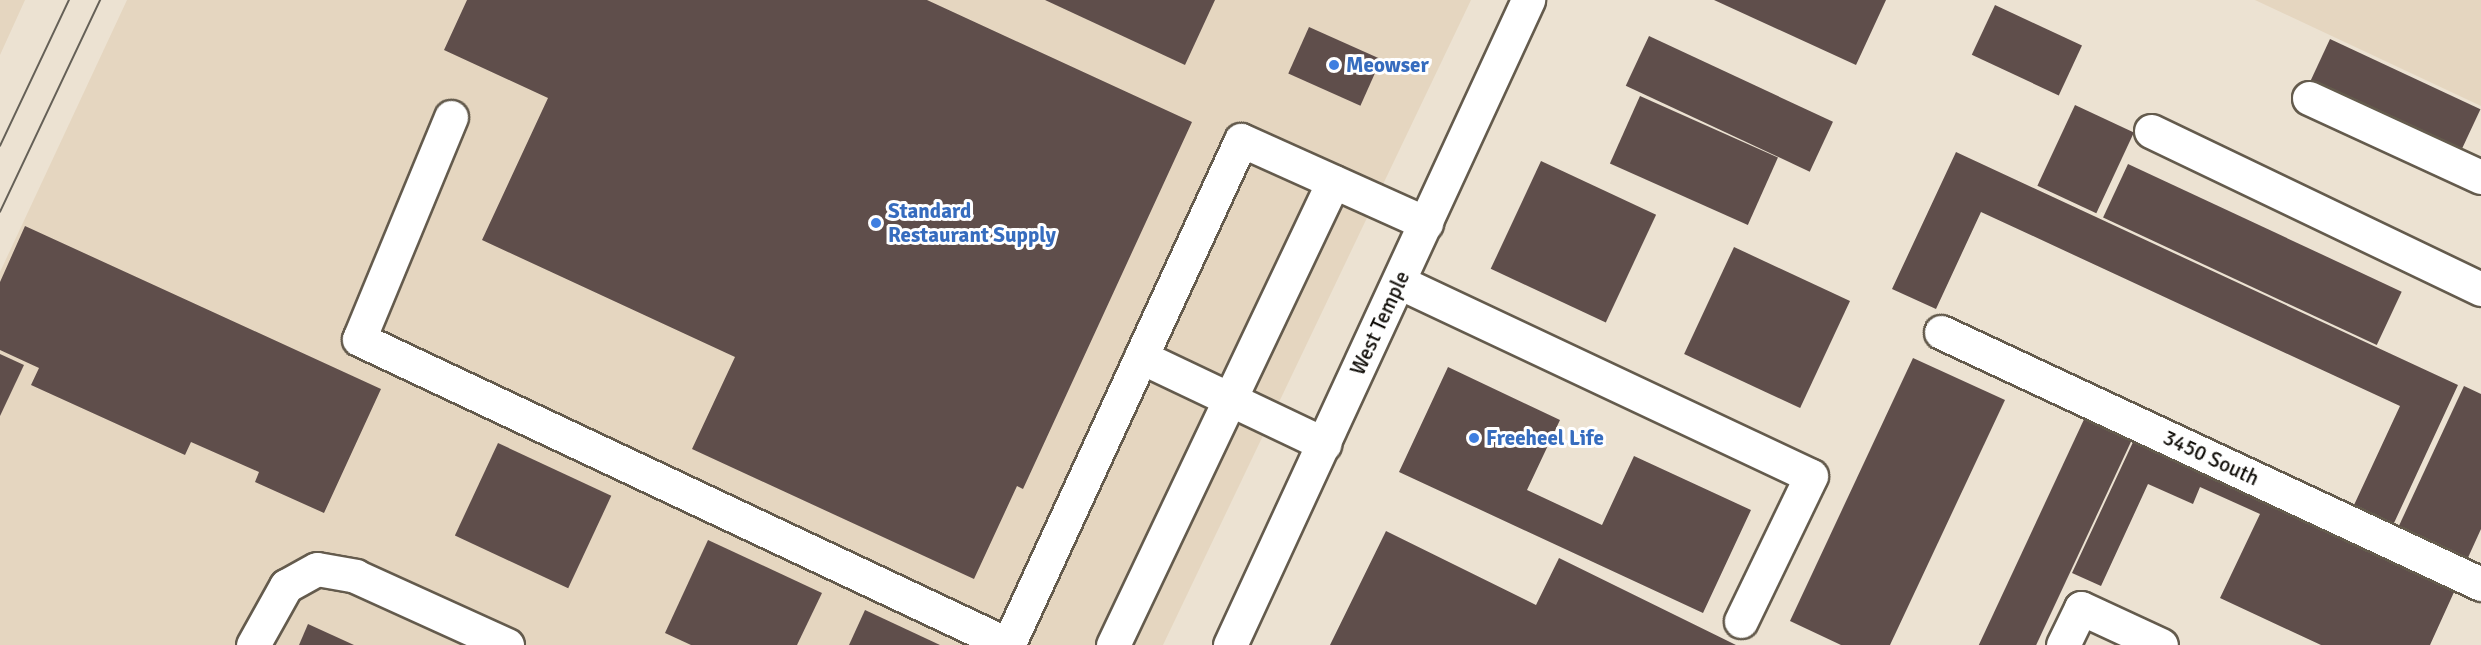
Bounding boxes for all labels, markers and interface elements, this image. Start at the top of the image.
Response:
place label: Meowser [1346,52,1429,78]
marker: Meowser [1327,58,1341,72]
place label: Standard Restaurant Supply [888,198,1056,248]
marker: Standard Restaurant Supply [869,216,883,230]
street label: West Temple [1345,267,1415,379]
place label: Freeheel Life [1486,425,1604,451]
street label: 3450 South [2159,425,2263,491]
marker: Freeheel Life [1467,431,1481,445]

